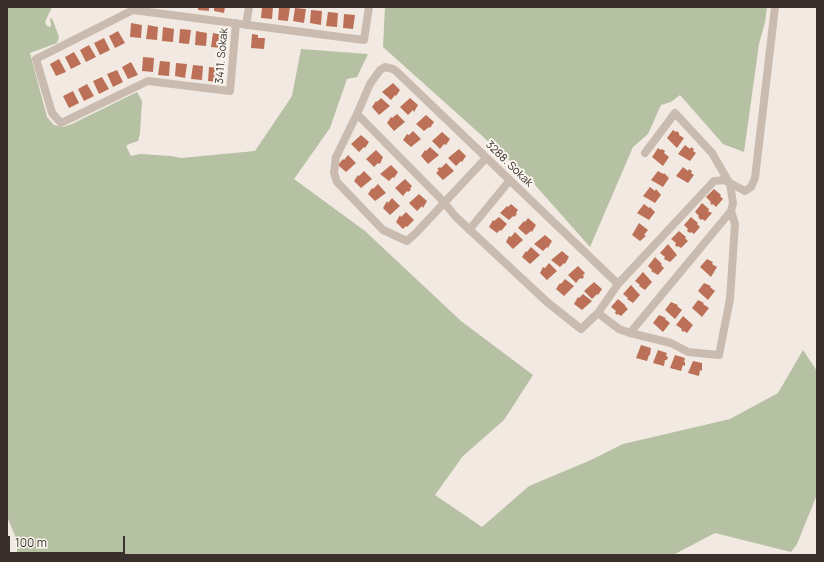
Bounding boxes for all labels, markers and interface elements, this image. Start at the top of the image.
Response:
street label: 3411. Sokak [213,28,231,84]
street label: 3288. Sokak [483,138,535,190]
scale bar [10,528,127,554]
text: 100 m [15,534,47,551]

